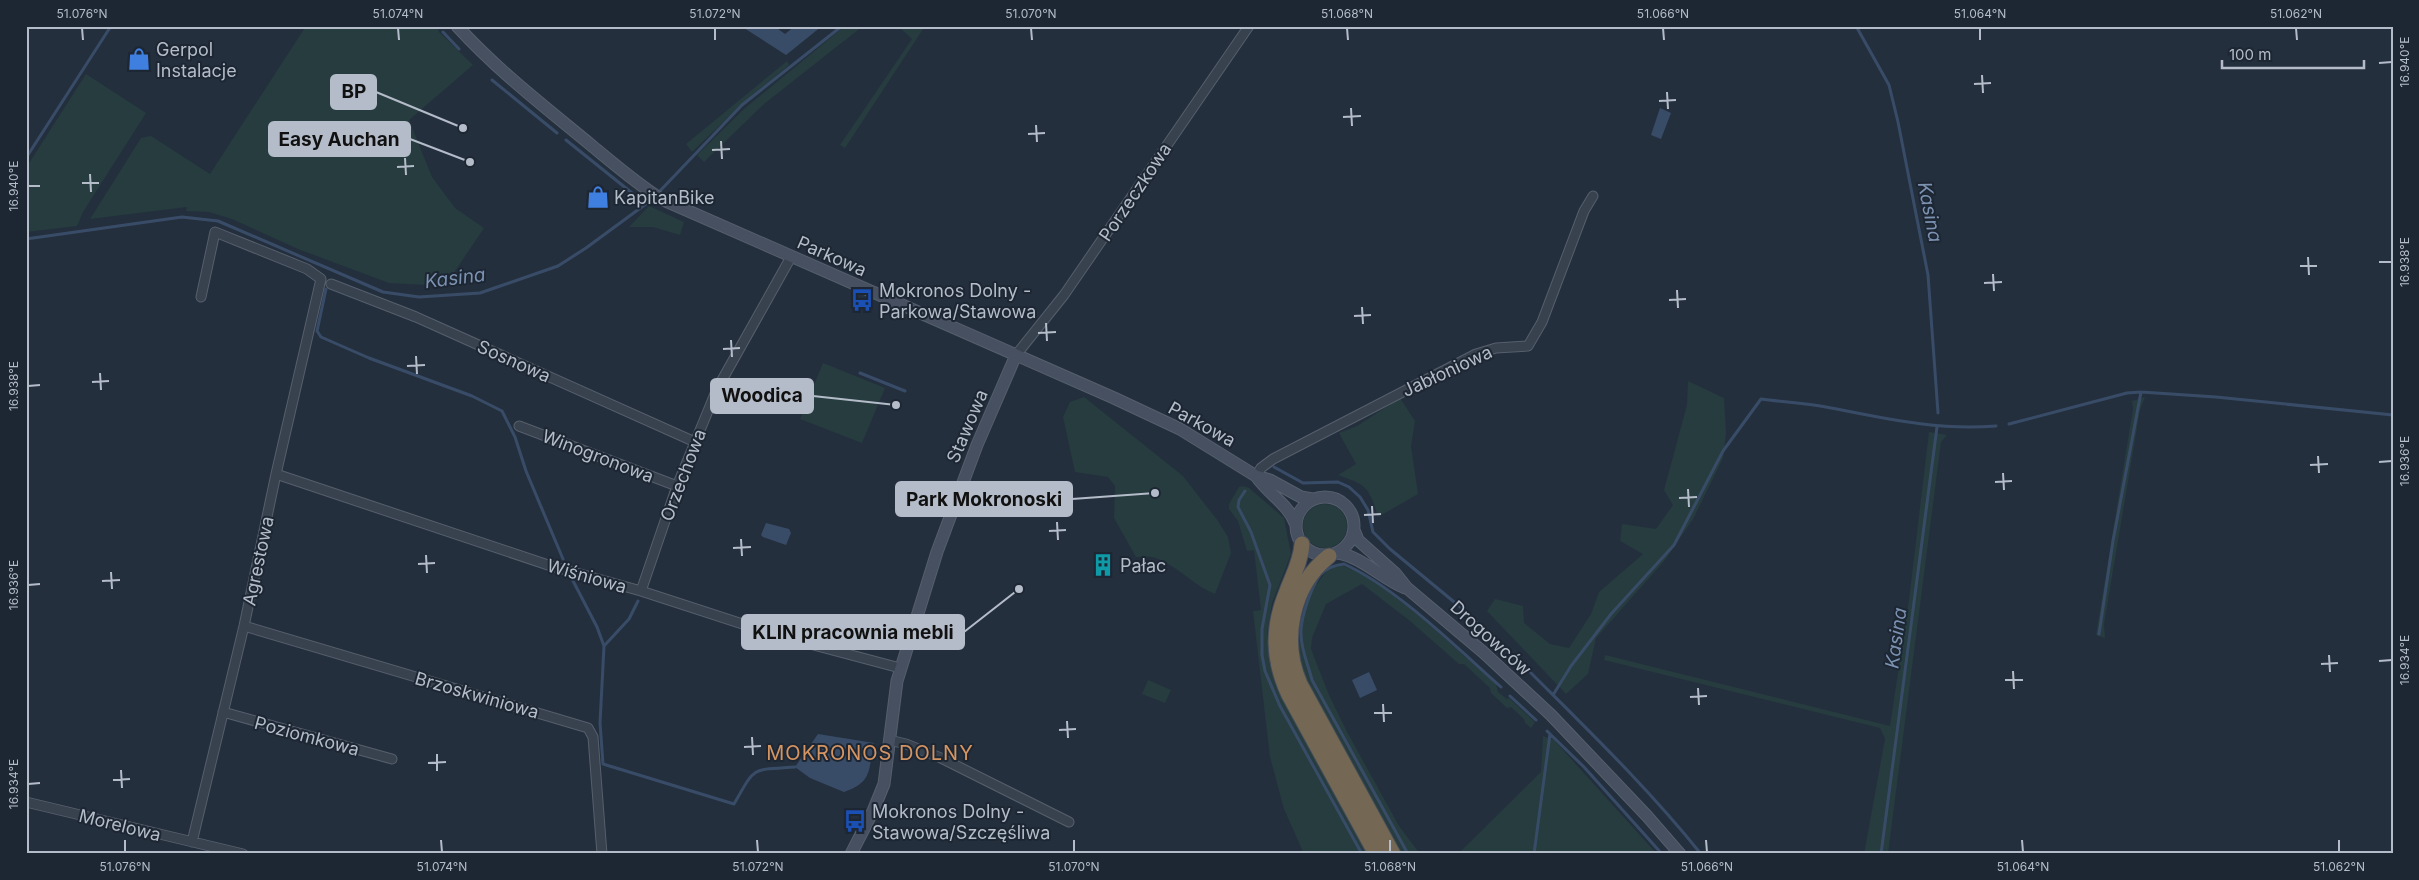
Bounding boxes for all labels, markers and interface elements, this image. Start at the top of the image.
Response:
text: 51.076°N [56,6,108,21]
text: 51.074°N [373,6,423,21]
text: 51.072°N [689,6,741,21]
text: 51.070°N [1005,6,1057,21]
text: 51.068°N [1321,6,1373,21]
text: 51.066°N [1637,6,1689,21]
text: 51.064°N [1954,6,2006,21]
text: 51.062°N [2270,6,2322,21]
text: 16.940°E [2397,37,2412,87]
scale bar [2222,38,2364,70]
place label: Gerpol Instalacje [156,39,237,81]
text: 100 m [2229,45,2271,64]
shop icon: Gerpol Instalacje [126,46,152,72]
callout: BP [331,75,376,109]
text: BP [342,80,366,103]
callout: Easy Auchan [269,122,410,156]
text: Easy Auchan [278,128,400,151]
street label: Porzeczkowa [1094,139,1176,245]
text: 16.940°E [6,161,21,211]
water label: Kasina [1913,180,1947,245]
shop icon: KapitanBike [585,184,611,210]
place label: KapitanBike [614,187,714,208]
street label: Parkowa [794,231,870,281]
text: 16.938°E [2397,237,2412,287]
water label: Kasina [423,263,487,293]
place label: Mokronos Dolny - Parkowa/Stawowa [879,280,1036,322]
bus stop icon: Mokronos Dolny - Parkowa/Stawowa [849,287,875,313]
street label: Sosnowa [474,336,554,386]
street label: Jabłoniowa [1399,341,1495,401]
text: 16.938°E [6,361,21,411]
callout: Woodica [711,379,813,413]
text: Woodica [721,384,803,407]
street label: Stawowa [942,386,992,466]
street label: Parkowa [1165,397,1239,451]
street label: Winogronowa [539,425,657,487]
street label: Orzechowa [656,426,710,524]
text: 16.936°E [2397,436,2412,486]
callout: Park Mokronoski [896,482,1072,516]
text: Park Mokronoski [906,488,1062,511]
street label: Agrestowa [238,514,278,608]
building icon: Pałac [1090,552,1116,578]
street label: Wiśniowa [545,555,629,597]
place label: Pałac [1120,555,1166,576]
text: 16.936°E [6,560,21,610]
street label: Drogowców [1446,596,1536,680]
water label: Kasina [1880,606,1912,670]
callout: KLIN pracownia mebli [742,615,964,649]
text: KLIN pracownia mebli [752,621,954,644]
text: 16.934°E [2397,635,2412,685]
street label: Brzoskwiniowa [413,667,541,723]
street label: Poziomkowa [252,712,362,760]
district label: MOKRONOS DOLNY [766,741,974,765]
text: 16.934°E [6,759,21,809]
place label: Mokronos Dolny - Stawowa/Szczęśliwa [872,801,1050,843]
street label: Morelowa [77,805,163,845]
bus stop icon: Mokronos Dolny - Stawowa/Szczęśliwa [842,808,868,834]
text: 51.076°N [99,859,151,874]
text: 51.074°N [417,859,467,874]
text: 51.072°N [732,859,784,874]
text: 51.070°N [1048,859,1100,874]
text: 51.068°N [1364,859,1416,874]
text: 51.066°N [1681,859,1733,874]
text: 51.064°N [1997,859,2049,874]
text: 51.062°N [2313,859,2365,874]

